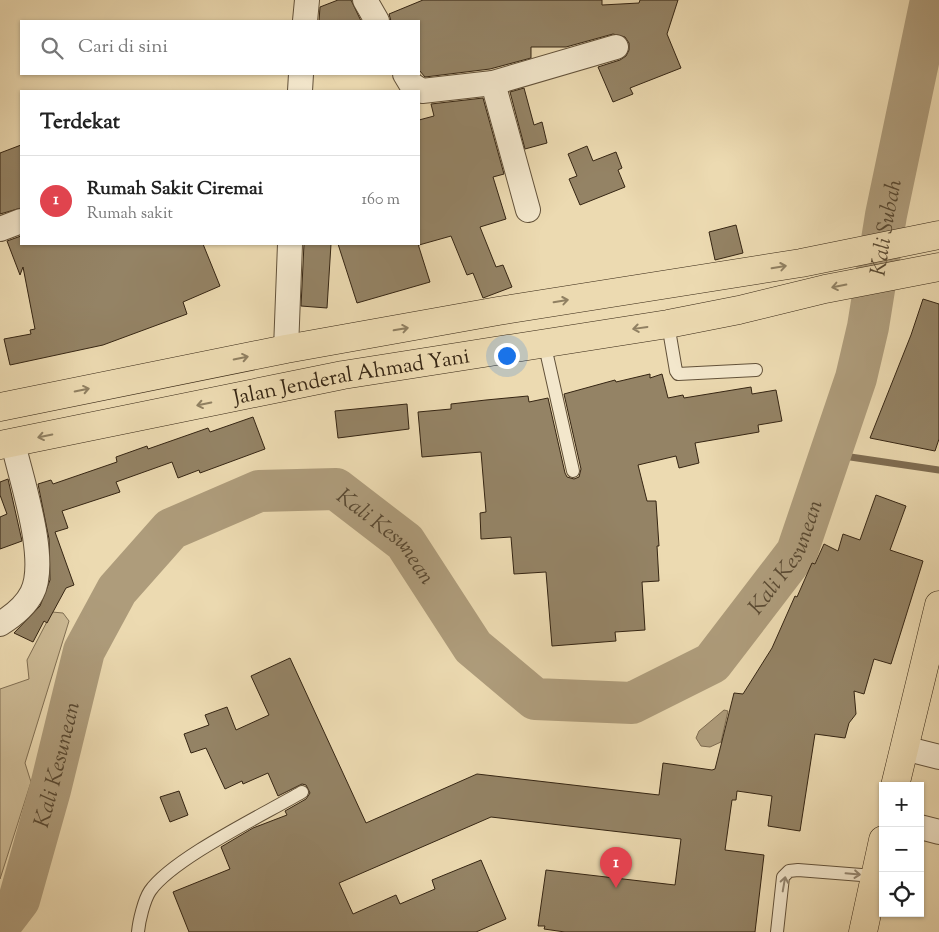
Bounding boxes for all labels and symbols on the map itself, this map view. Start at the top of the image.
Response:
water label: Kali Subah [863,176,912,278]
one-way arrow [770,261,786,271]
one-way arrow [832,282,848,291]
one-way arrow [553,296,569,306]
one-way arrow [393,323,409,333]
one-way arrow [632,323,648,333]
street label: Jalan Jenderal Ahmad Yani [230,342,472,414]
your location [494,343,520,369]
one-way arrow [233,353,249,362]
one-way arrow [74,385,90,395]
one-way arrow [196,399,212,409]
one-way arrow [37,432,53,441]
water label: Kali Kesunean [328,482,442,592]
water label: Kali Kesunean [742,496,833,623]
water label: Kali Kesunean [27,698,90,832]
pin: 1 [600,847,632,888]
one-way arrow [844,869,860,879]
one-way arrow [779,876,789,892]

